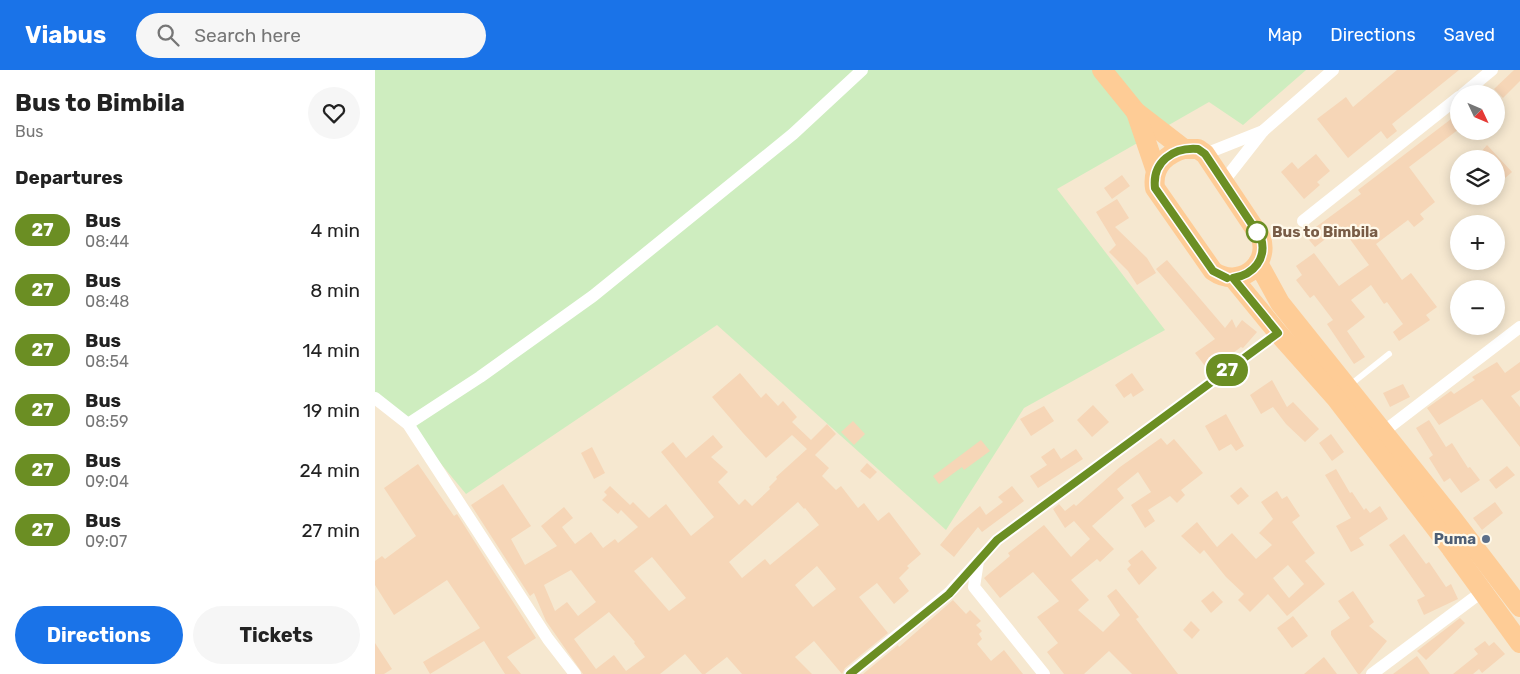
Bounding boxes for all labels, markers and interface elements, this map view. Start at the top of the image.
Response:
search box [136,13,486,58]
text: Viabus [25,21,106,49]
icon: search [154,21,182,49]
text: Search here [194,24,301,47]
text: Map [1267,24,1302,46]
text: Directions [1330,24,1416,46]
text: Saved [1444,24,1495,46]
north arrow [1450,85,1505,140]
map controls [1450,85,1505,335]
button: heart [308,87,360,139]
text: Bus to Bimbila [15,89,185,117]
text: Bus [15,122,43,141]
button: layers [1450,150,1505,205]
text: Departures [15,166,123,189]
text: Bus [85,209,121,232]
button: + [1450,215,1505,270]
text: 27 [31,219,54,241]
text: 4 min [311,219,360,242]
marker: Bus to Bimbila [1246,221,1268,243]
place label: Bus to Bimbila [1272,223,1378,241]
text: 08:44 [85,232,129,251]
text: Bus [85,269,121,292]
text: 27 [31,279,54,301]
text: 8 min [310,279,360,302]
button: − [1450,280,1505,335]
text: 08:48 [85,292,130,311]
text: Bus [85,329,121,352]
text: 27 [31,339,54,361]
text: 14 min [302,339,360,362]
text: 08:54 [85,352,129,371]
line badge: 27 [1205,354,1249,386]
text: 27 [1216,359,1238,381]
text: Bus [85,389,121,412]
text: 27 [31,399,54,421]
text: 19 min [303,399,360,422]
text: 08:59 [85,412,128,431]
text: Bus [85,449,121,472]
text: 27 [31,459,54,481]
text: 24 min [300,459,360,482]
text: 09:04 [85,472,129,491]
text: Bus [85,509,121,532]
text: 27 [31,519,54,541]
text: 27 min [301,519,360,542]
place label: Puma [1434,530,1476,548]
text: 09:07 [85,532,127,551]
marker: Puma [1480,533,1492,545]
button: Directions [15,606,183,664]
button: Tickets [193,606,360,664]

